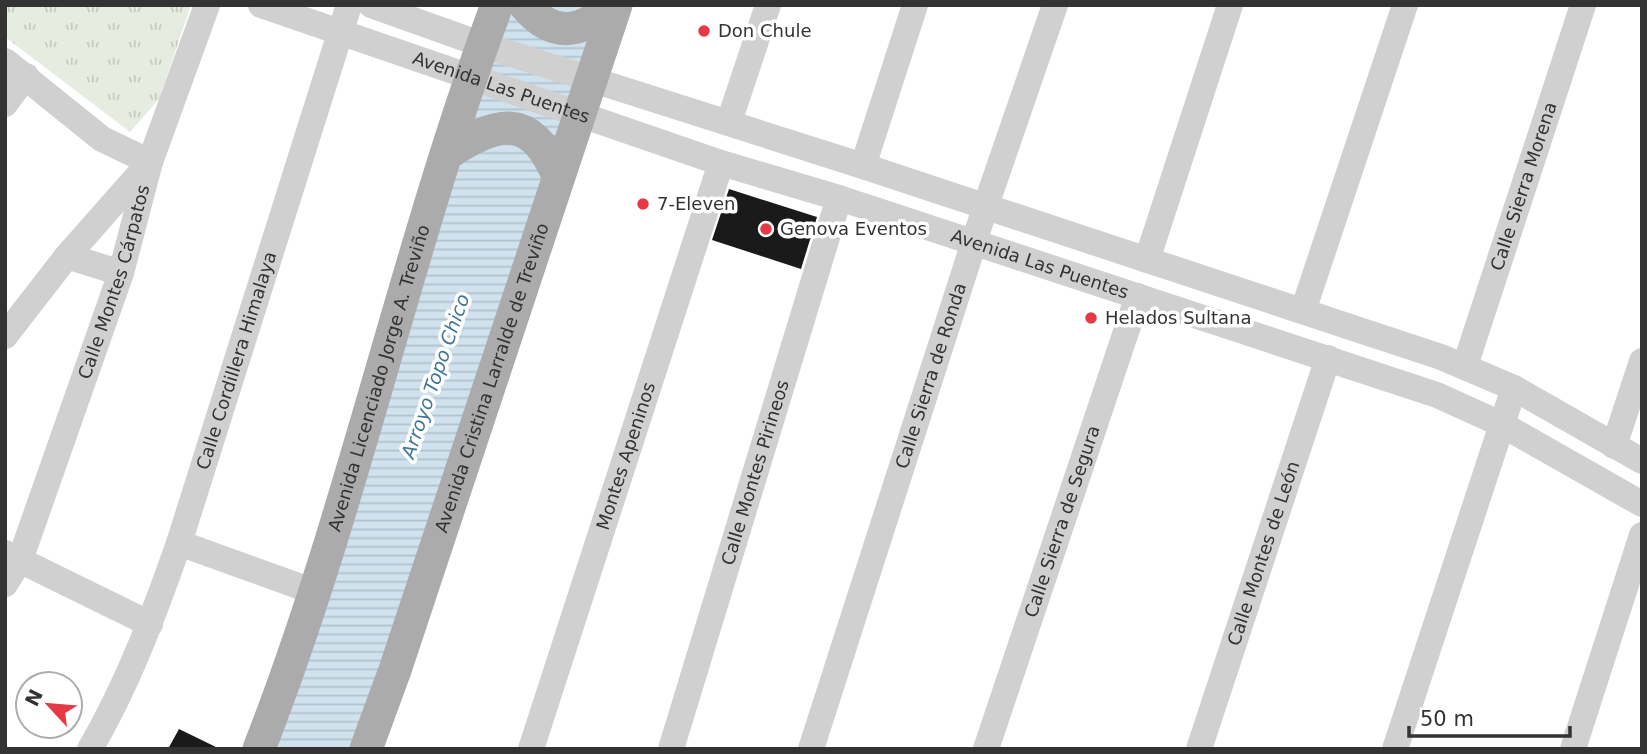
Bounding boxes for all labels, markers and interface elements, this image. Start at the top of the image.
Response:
place label: Don Chule [718,20,811,41]
marker: Don Chule [696,23,712,39]
street label: Avenida Las Puentes [410,47,593,127]
street label: Calle Sierra Morena [1486,99,1561,273]
street label: Calle Montes Cárpatos [73,182,154,382]
place label: 7-Eleven [657,193,736,214]
marker: 7-Eleven [635,196,651,212]
place label: Genova Eventos [780,218,927,239]
street label: Avenida Cristina Larralde de Treviño [430,220,553,535]
marker: Genova Eventos [758,221,774,237]
street label: Avenida Licenciado Jorge A. Treviño [323,222,434,534]
street label: Avenida Las Puentes [949,225,1132,303]
street label: Calle Cordillera Himalaya [192,249,280,472]
street label: Calle Sierra de Ronda [891,280,970,471]
water label: Arroyo Topo Chico [396,291,473,463]
place label: Helados Sultana [1105,307,1252,328]
marker: Helados Sultana [1083,310,1099,326]
street label: Calle Montes Pirineos [717,377,793,568]
street label: Montes Apeninos [592,379,659,533]
street label: Calle Sierra de Segura [1020,423,1104,620]
street label: Calle Montes de León [1223,458,1303,648]
north arrow [14,670,84,740]
text: N [20,686,47,710]
scale bar [1409,694,1570,738]
text: 50 m [1420,707,1474,731]

